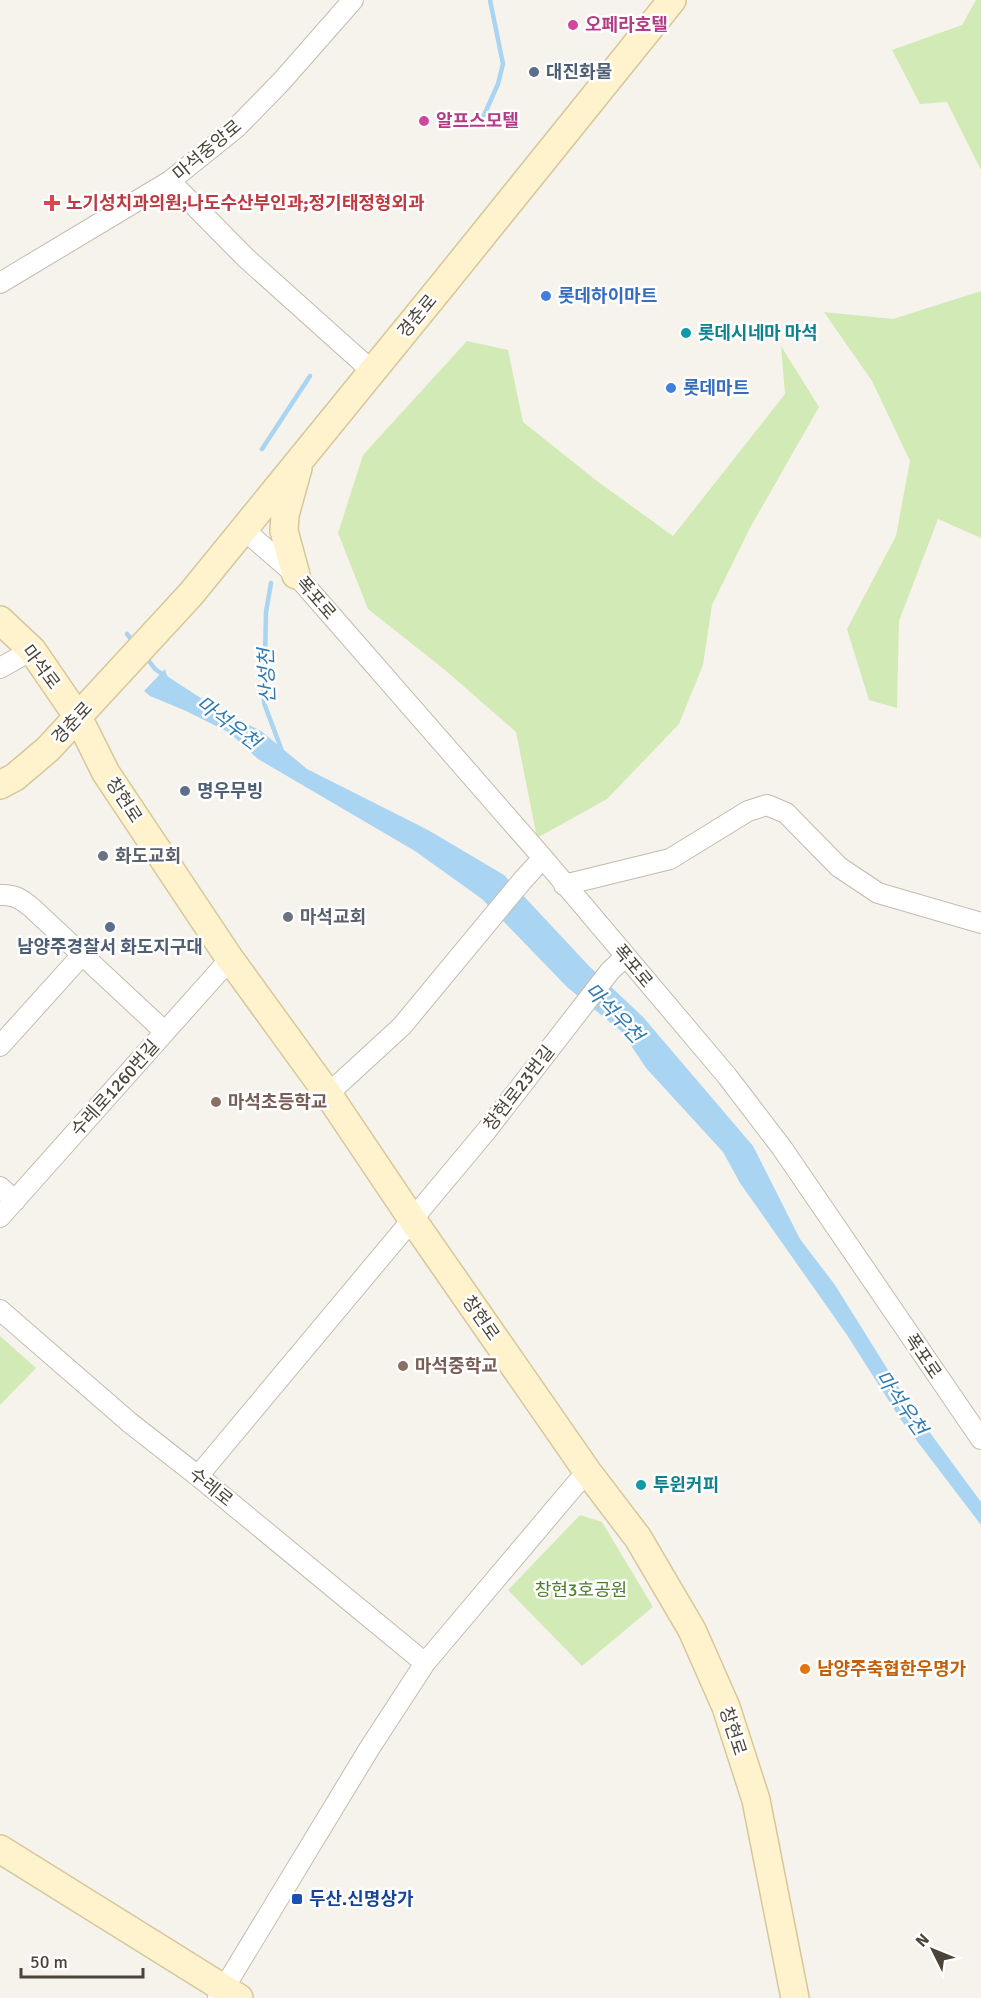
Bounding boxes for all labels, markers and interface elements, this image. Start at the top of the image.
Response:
place label: 오페라호텔 [585,14,668,36]
marker: 오페라호텔 [566,18,580,32]
place label: 대진화물 [546,61,612,83]
marker: 대진화물 [527,65,541,79]
place label: 알프스모텔 [436,110,519,132]
marker: 알프스모텔 [417,114,431,128]
street label: 마석중앙로 [168,115,246,185]
place label: 노기성치과의원;나도수산부인과;정기태정형외과 [66,192,425,214]
marker: 노기성치과의원;나도수산부인과;정기태정형외과 [43,194,61,212]
place label: 롯데하이마트 [558,285,657,307]
marker: 롯데하이마트 [539,289,553,303]
street label: 경춘로 [393,290,441,342]
place label: 롯데시네마 마석 [698,322,818,344]
marker: 롯데시네마 마석 [679,326,693,340]
place label: 롯데마트 [683,377,749,399]
marker: 롯데마트 [664,381,678,395]
street label: 폭포로 [291,572,341,624]
street label: 마석로 [17,641,65,693]
water label: 산성천 [253,645,280,704]
water label: 마석우천 [191,691,267,757]
street label: 경춘로 [47,697,97,749]
street label: 창현로 [101,773,147,827]
place label: 명우무빙 [197,780,263,802]
marker: 명우무빙 [178,784,192,798]
place label: 화도교회 [115,845,181,867]
marker: 화도교회 [96,849,110,863]
place label: 마석교회 [300,906,366,928]
marker: 마석교회 [281,910,295,924]
marker: 남양주경찰서 화도지구대 [103,920,117,934]
place label: 남양주경찰서 화도지구대 [17,936,203,958]
street label: 폭포로 [609,940,657,992]
water label: 마석우천 [579,978,650,1050]
street label: 수레로1260번길 [66,1035,164,1141]
street label: 창현로23번길 [479,1041,559,1135]
place label: 마석초등학교 [228,1091,327,1113]
marker: 마석초등학교 [209,1095,223,1109]
street label: 창현로 [458,1291,504,1345]
street label: 폭포로 [900,1329,946,1383]
place label: 마석중학교 [415,1355,498,1377]
marker: 마석중학교 [396,1359,410,1373]
water label: 마석우천 [870,1366,934,1442]
street label: 수레로 [185,1463,237,1511]
place label: 투윈커피 [653,1474,719,1496]
marker: 투윈커피 [634,1478,648,1492]
park label: 창현3호공원 [535,1579,627,1601]
place label: 남양주축협한우명가 [817,1658,966,1680]
marker: 남양주축협한우명가 [798,1662,812,1676]
street label: 창현로 [715,1704,751,1758]
place label: 두산.신명상가 [309,1888,414,1910]
marker: 두산.신명상가 [290,1892,304,1906]
north arrow [903,1920,963,1980]
text: N [912,1930,934,1951]
scale bar [21,1941,142,1979]
text: 50 m [30,1951,68,1973]

